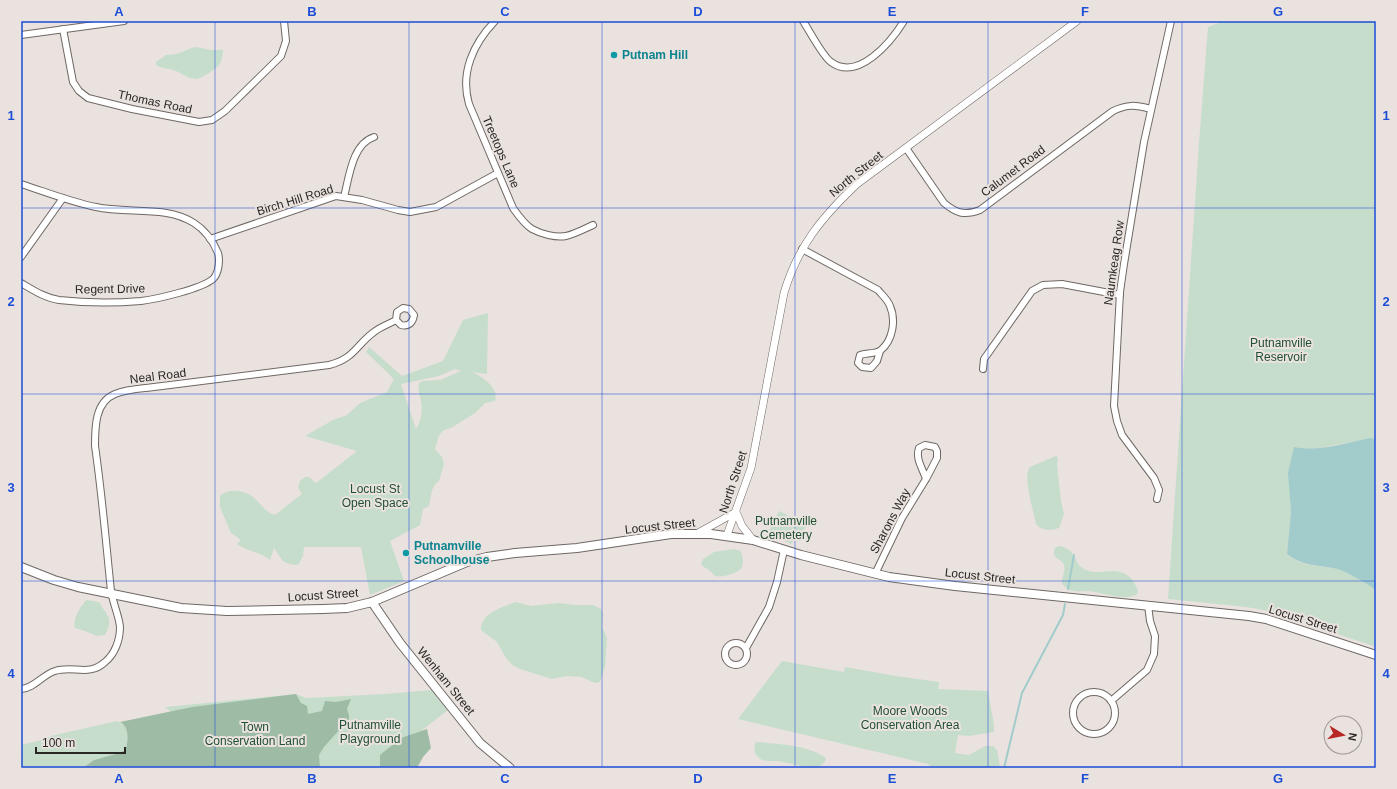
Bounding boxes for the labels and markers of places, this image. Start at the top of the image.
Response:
place label: Putnam Hill [622,48,688,62]
marker: Putnam Hill [609,50,619,60]
place label: Putnamville Schoolhouse [414,539,490,567]
marker: Putnamville Schoolhouse [401,548,411,558]

